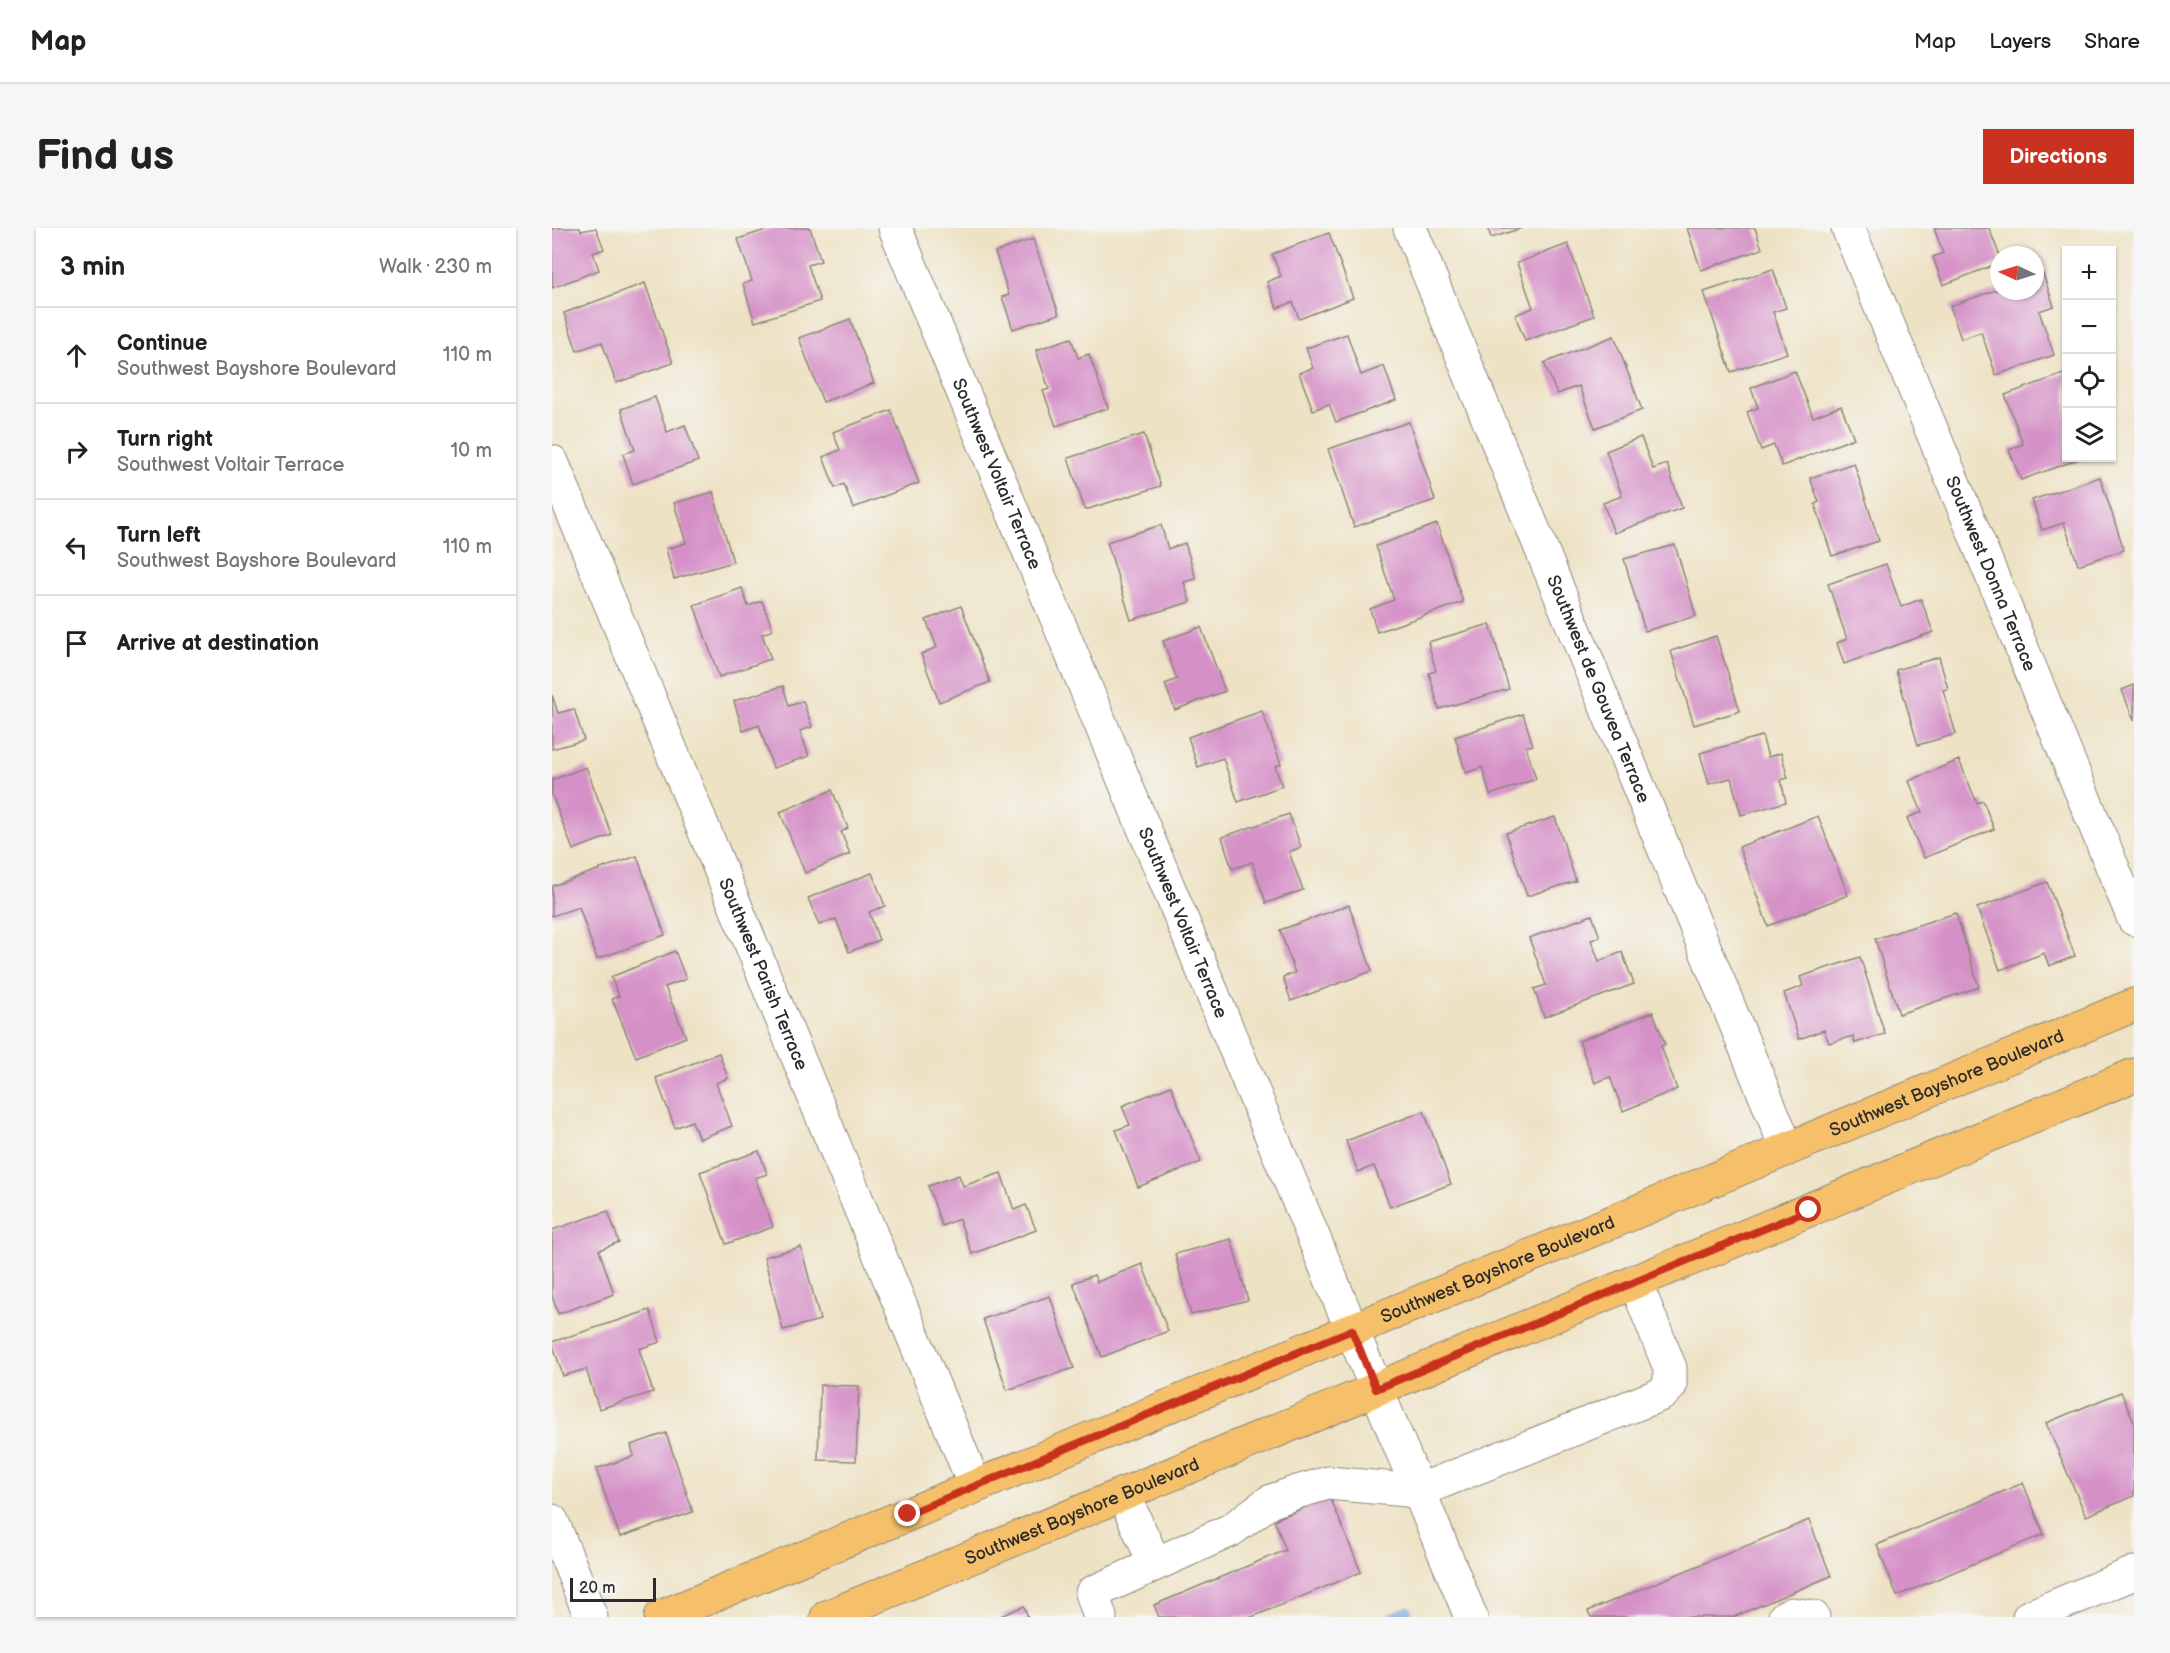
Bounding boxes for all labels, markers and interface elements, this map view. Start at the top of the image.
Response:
text: Map [30,25,86,58]
text: Map [1914,29,1956,54]
text: Layers [1989,29,2051,54]
text: Share [2084,29,2140,54]
button: Directions [1983,129,2134,184]
text: Find us [36,131,174,182]
north arrow [1990,246,2044,300]
map controls [2062,246,2116,462]
button: + [2062,246,2116,300]
text: 3 min [60,252,125,283]
text: Walk · 230 m [379,255,492,279]
button: − [2062,300,2116,354]
text: Continue [117,330,207,357]
icon: ahead [60,339,93,372]
text: 110 m [443,343,492,367]
button: locate [2062,354,2116,408]
text: Southwest Bayshore Boulevard [117,357,396,381]
street label: Southwest Voltair Terrace [948,375,1046,573]
button: layers [2062,408,2116,462]
text: Turn right [117,426,213,453]
icon: right [60,435,93,468]
text: 10 m [451,439,492,463]
text: Southwest Voltair Terrace [117,453,344,477]
street label: Southwest Donna Terrace [1941,473,2041,674]
text: Turn left [117,522,201,549]
icon: left [60,531,93,564]
text: 110 m [443,535,492,559]
text: Southwest Bayshore Boulevard [117,549,396,573]
street label: Southwest de Gouvea Terrace [1543,572,1655,806]
icon: arrive [60,627,93,660]
text: Arrive at destination [117,630,319,657]
street label: Southwest Voltair Terrace [1134,824,1232,1021]
street label: Southwest Parish Terrace [715,875,813,1073]
street label: Southwest Bayshore Boulevard [1826,1025,2067,1141]
route start [1795,1196,1821,1222]
street label: Southwest Bayshore Boulevard [1377,1211,1618,1327]
street label: Southwest Bayshore Boulevard [962,1453,1202,1569]
route end [894,1500,920,1526]
scale bar [570,1575,656,1602]
text: 20 m [579,1579,615,1598]

